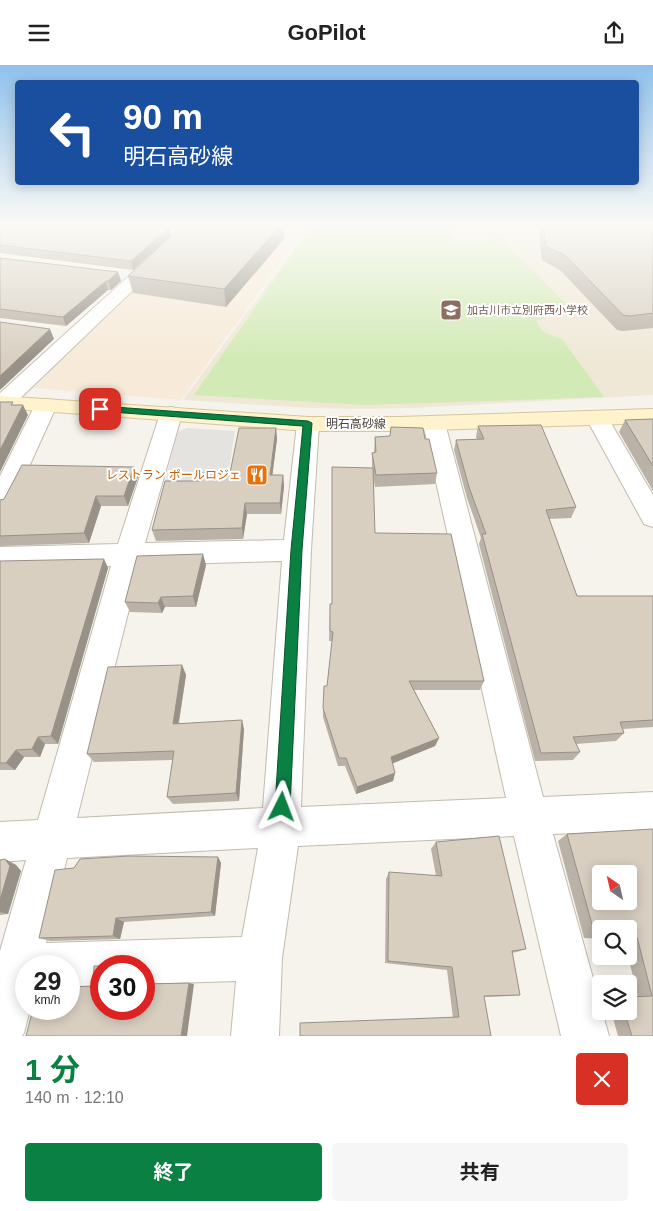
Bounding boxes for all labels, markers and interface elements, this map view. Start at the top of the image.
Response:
icon: menu [25,19,53,47]
icon: share [600,19,628,47]
text: GoPilot [287,20,366,45]
text: 90 m [123,97,203,136]
icon: left [40,100,105,165]
text: 明石高砂線 [123,144,233,169]
school or university icon: 加古川市立別府西小学校 [439,298,463,322]
place label: 加古川市立別府西小学校 [467,304,588,316]
pin [79,388,121,430]
icon: arrive [86,395,114,423]
street label: 明石高砂線 [326,417,386,431]
restaurant icon: レストラン ポールロジェ [245,463,269,487]
place label: レストラン ポールロジェ [106,468,241,482]
position arrow [255,780,307,832]
north arrow [592,865,638,910]
map controls [592,865,637,1020]
button: search [592,920,637,965]
speed limit sign: 30 [90,955,155,1020]
text: 29 [34,967,61,995]
button: layers [592,975,637,1020]
text: km/h [34,993,61,1007]
text: 1 分 [25,1053,80,1086]
button: close [576,1053,628,1105]
text: 140 m · 12:10 [25,1089,124,1106]
button: 終了 [25,1143,322,1201]
button: 共有 [332,1143,628,1201]

